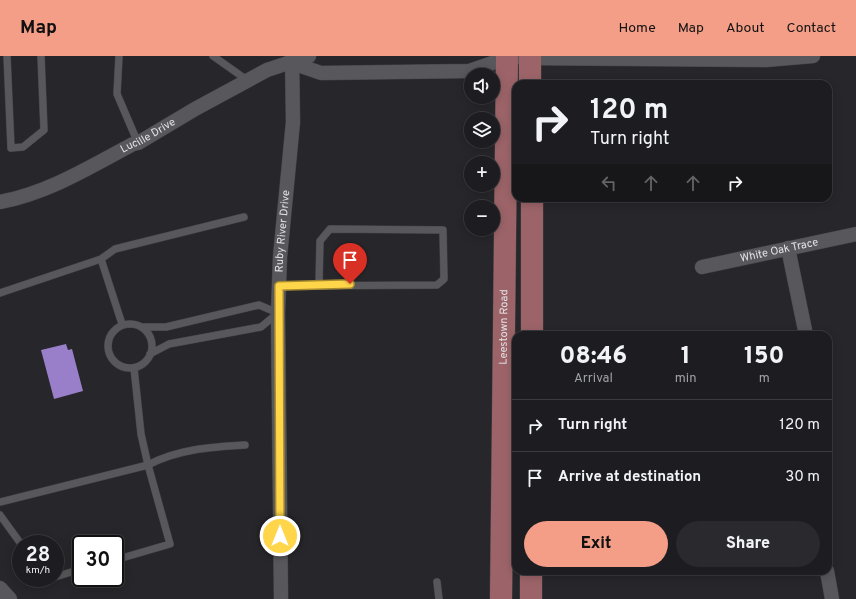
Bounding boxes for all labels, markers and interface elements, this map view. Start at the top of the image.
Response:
text: Map [20,16,57,40]
text: Home [619,20,656,37]
text: Map [678,20,704,37]
text: About [726,20,765,37]
text: Contact [787,20,836,37]
map controls [464,68,500,236]
button: sound [464,68,500,104]
text: 120 m [590,93,668,129]
icon: right [524,96,576,148]
button: layers [464,112,500,148]
street label: Lucille Drive [118,115,178,156]
text: Turn right [590,128,670,151]
button: + [464,156,500,192]
icon: left [598,172,620,194]
icon: ahead [640,172,662,194]
icon: ahead [682,172,704,194]
icon: right [724,172,746,194]
street label: Ruby River Drive [272,189,293,273]
button: − [464,200,500,236]
street label: White Oak Trace [739,235,820,266]
pin [333,243,367,284]
icon: arrive [339,249,361,271]
street label: Leestown Road [497,289,511,365]
text: 08:46 [560,342,627,372]
text: 1 [681,342,691,372]
text: 150 [744,342,784,372]
text: Arrival [574,371,613,387]
text: min [675,371,696,387]
text: m [759,371,770,387]
icon: right [524,415,546,437]
text: Turn right [558,416,627,435]
text: 120 m [779,416,820,435]
icon: arrive [524,467,546,489]
text: Arrive at destination [558,468,701,487]
text: 30 m [785,468,820,487]
position arrow [259,515,301,557]
button: Exit [524,521,668,567]
button: Share [676,521,820,567]
speed limit sign: 30 [72,535,124,587]
text: 28 [26,543,50,569]
text: km/h [26,564,50,577]

